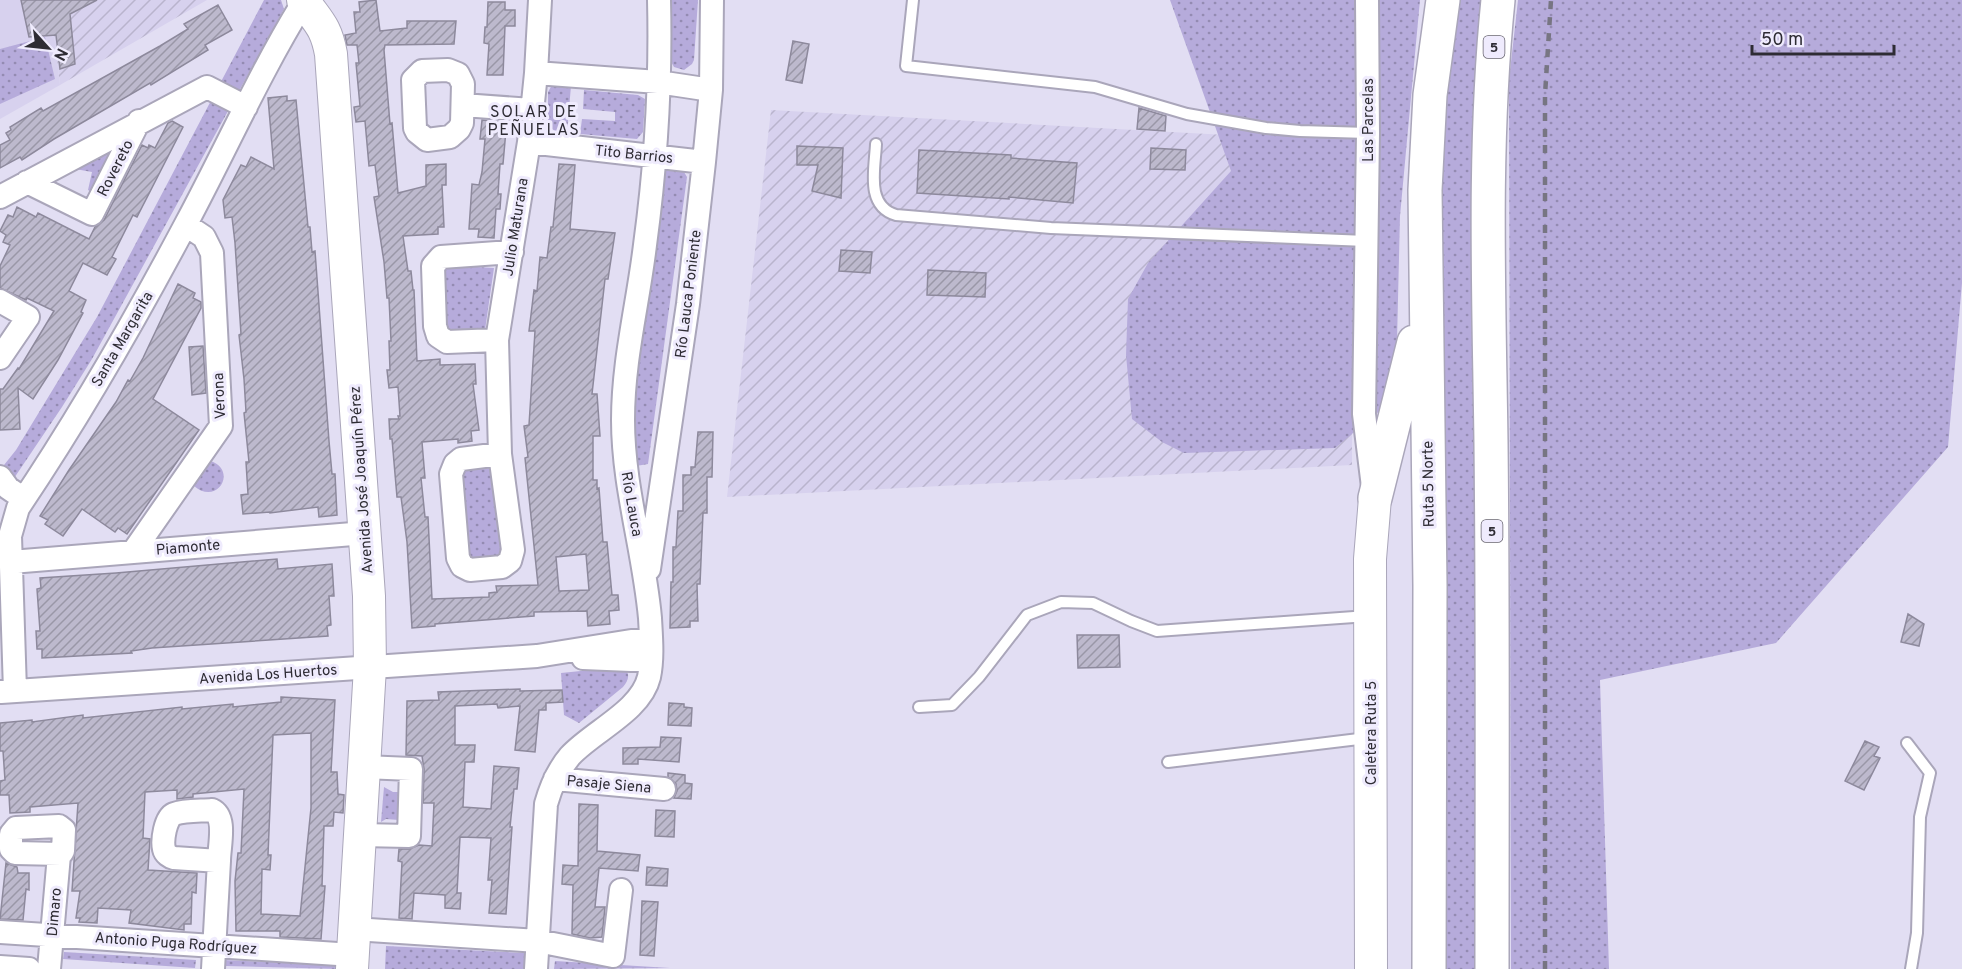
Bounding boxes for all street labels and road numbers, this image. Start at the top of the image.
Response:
road number: 5 [1484,36,1504,58]
street label: Las Parcelas [1360,78,1379,162]
street label: Rovereto [94,137,139,200]
street label: Tito Barrios [594,142,674,169]
street label: Julio Maturana [499,177,534,278]
street label: Río Lauca Poniente [672,229,707,359]
street label: Santa Margarita [88,289,158,391]
street label: Verona [210,372,231,420]
street label: Avenida José Joaquín Pérez [346,385,379,574]
street label: Ruta 5 Norte [1419,441,1440,527]
street label: Río Lauca [615,470,646,538]
road number: 5 [1482,520,1502,542]
street label: Piamonte [155,536,221,561]
street label: Avenida Los Huertos [198,661,338,690]
street label: Caletera Ruta 5 [1363,681,1382,785]
street label: Pasaje Siena [566,772,652,799]
street label: Dimaro [44,887,67,937]
street label: Antonio Puga Rodríguez [94,929,258,960]

